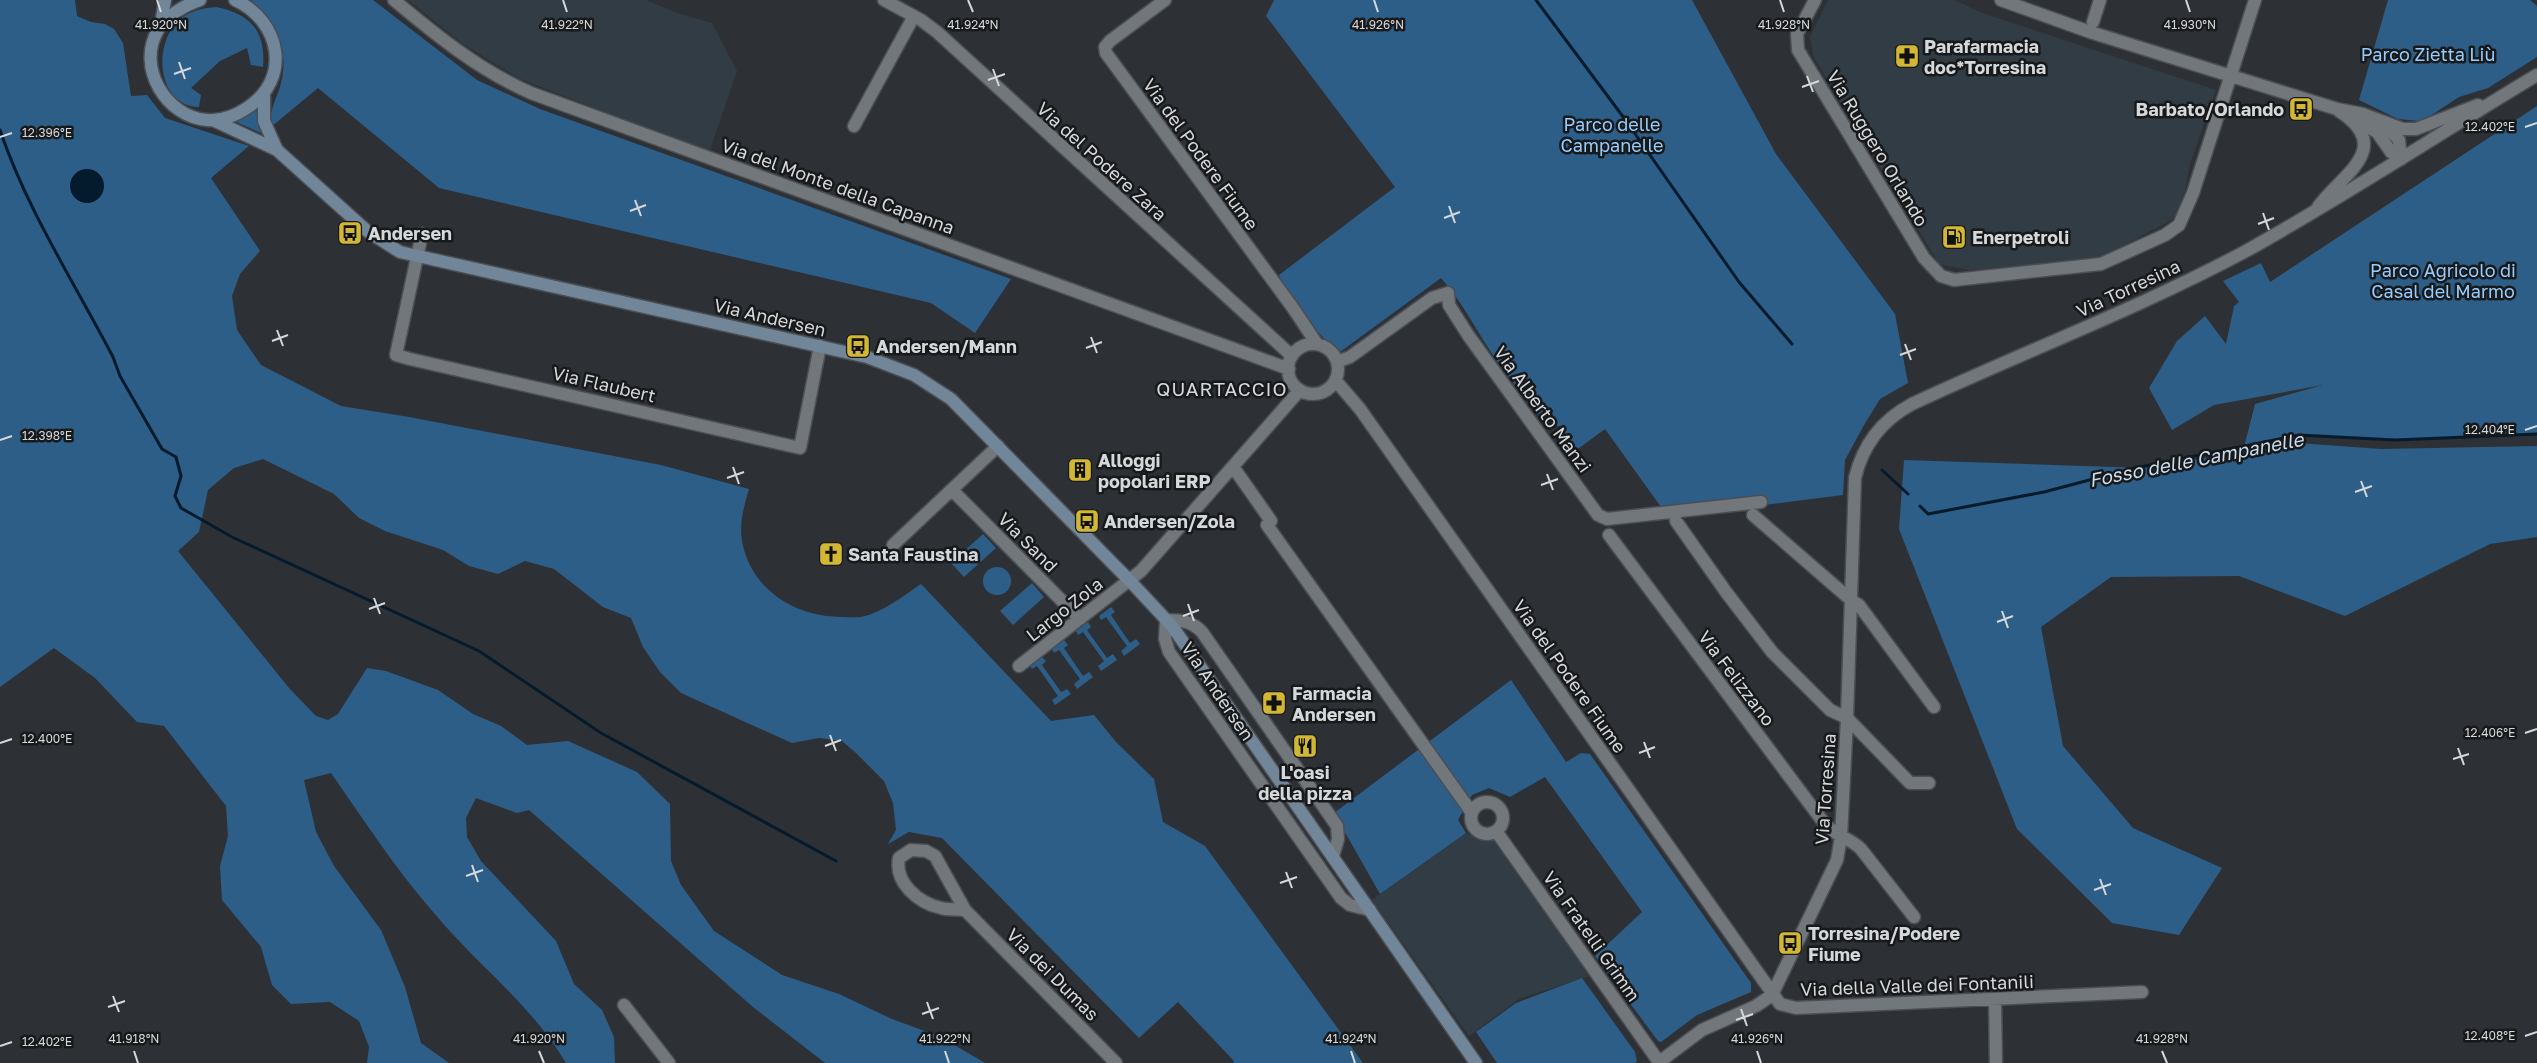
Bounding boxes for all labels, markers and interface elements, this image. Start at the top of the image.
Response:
text: 41.920°N [135,17,187,32]
text: 41.922°N [541,17,593,32]
text: 41.924°N [947,17,999,32]
text: 41.926°N [1352,17,1404,32]
text: 41.928°N [1758,17,1810,32]
text: 41.930°N [2164,17,2216,32]
place label: Parafarmacia doc*Torresina [1924,35,2046,78]
pharmacy icon: Parafarmacia doc*Torresina [1894,43,1920,69]
park label: Parco Zietta Liù [2361,43,2495,65]
street label: Via Ruggero Orlando [1823,66,1933,230]
street label: Via del Podere Fiume [1139,74,1263,234]
bus stop icon: Barbato/Orlando [2288,96,2314,122]
street label: Via del Podere Zara [1033,97,1171,225]
place label: Barbato/Orlando [2136,98,2284,120]
park label: Parco delle Campanelle [1561,113,1663,156]
text: 12.402°E [2465,119,2515,134]
text: 12.396°E [22,125,72,140]
street label: Via del Monte della Capanna [719,134,957,238]
bus stop icon: Andersen [337,220,363,246]
place label: Andersen [368,222,452,244]
fuel station icon: Enerpetroli [1941,224,1967,250]
place label: Enerpetroli [1972,226,2069,248]
street label: Via Torresina [2073,254,2183,322]
park label: Parco Agricolo di Casal del Marmo [2370,259,2516,302]
street label: Via Andersen [712,293,828,341]
bus stop icon: Andersen/Mann [845,333,871,359]
place label: Andersen/Mann [876,335,1017,357]
street label: Via Alberto Manzi [1490,341,1596,477]
street label: Via Flaubert [550,361,658,407]
district label: QUARTACCIO [1156,377,1288,400]
text: 12.404°E [2465,422,2515,437]
water label: Fosso delle Campanelle [2087,427,2307,491]
text: 12.398°E [22,428,72,443]
place label: Alloggi popolari ERP [1098,449,1210,492]
building icon: Alloggi popolari ERP [1067,457,1093,483]
street label: Via Sand [994,508,1062,576]
bus stop icon: Andersen/Zola [1074,508,1100,534]
place label: Andersen/Zola [1104,510,1235,532]
church icon: Santa Faustina [818,541,844,567]
place label: Santa Faustina [848,543,978,565]
street label: Largo Zola [1021,572,1107,646]
street label: Via del Podere Fiume [1509,595,1631,757]
street label: Via Felizzano [1694,626,1780,730]
street label: Via Andersen [1177,637,1259,745]
place label: Farmacia Andersen [1292,682,1376,725]
pharmacy icon: Farmacia Andersen [1261,690,1287,716]
text: 12.406°E [2465,725,2515,740]
text: 12.400°E [22,731,72,746]
street label: Via Torresina [1810,732,1840,846]
restaurant icon: L'oasi della pizza [1292,733,1318,759]
place label: L'oasi della pizza [1258,761,1352,804]
street label: Via Fratelli Grimm [1539,867,1645,1005]
place label: Torresina/Podere Fiume [1808,922,1961,965]
street label: Via dei Dumas [1002,923,1104,1025]
bus stop icon: Torresina/Podere Fiume [1777,930,1803,956]
street label: Via della Valle dei Fontanili [1800,970,2034,1000]
text: 12.408°E [2465,1028,2515,1043]
text: 41.918°N [109,1031,159,1046]
text: 41.920°N [513,1031,565,1046]
text: 41.922°N [919,1031,971,1046]
text: 41.924°N [1325,1031,1377,1046]
text: 41.926°N [1731,1031,1783,1046]
text: 41.928°N [2136,1031,2188,1046]
text: 12.402°E [22,1034,72,1049]

